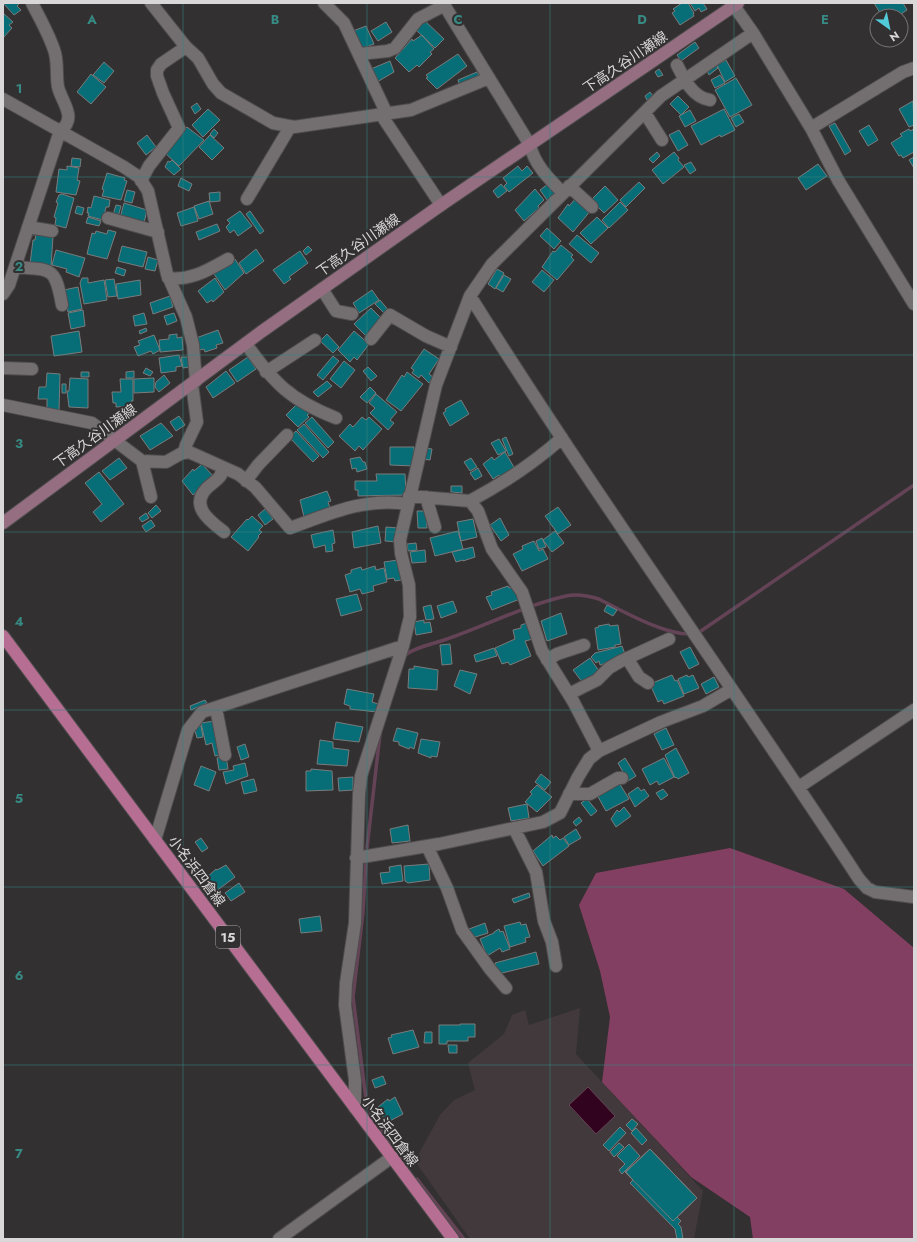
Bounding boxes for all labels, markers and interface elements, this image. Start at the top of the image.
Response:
north arrow [869,8,909,48]
text: A [86,10,97,29]
text: B [271,10,280,29]
text: C [453,10,463,29]
text: D [637,10,647,29]
text: E [821,10,829,29]
street label: 下高久谷川瀬線 [579,26,671,98]
text: N [886,27,902,45]
text: 1 [16,79,22,98]
street label: 下高久谷川瀬線 [312,209,404,281]
text: 2 [15,257,23,276]
street label: 下高久谷川瀬線 [49,399,141,473]
text: 3 [15,434,23,453]
text: 4 [14,612,24,631]
text: 5 [15,789,23,808]
street label: 小名浜四倉線 [164,831,230,911]
road number: 15 [216,926,240,948]
text: 6 [15,966,24,985]
street label: 小名浜四倉線 [357,1091,423,1171]
text: 7 [15,1144,23,1163]

